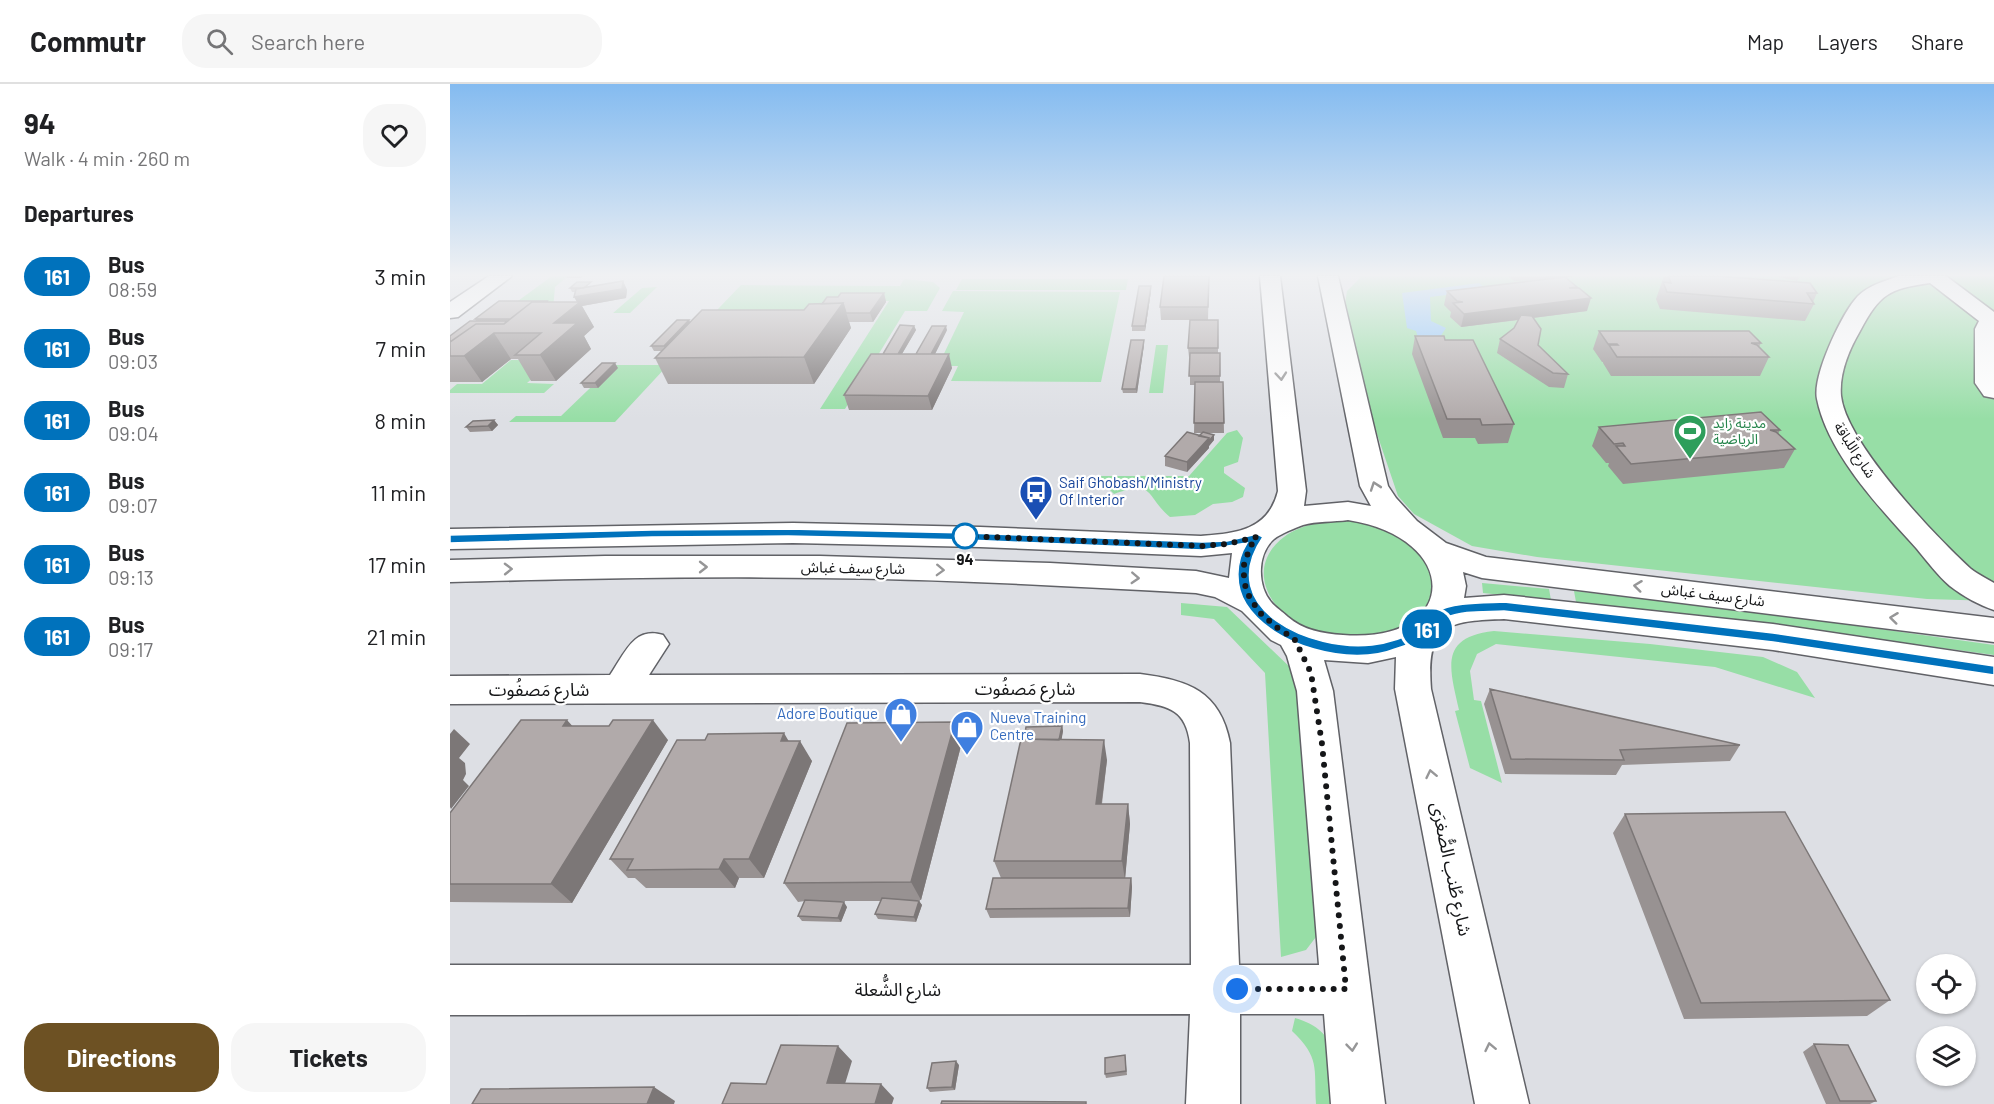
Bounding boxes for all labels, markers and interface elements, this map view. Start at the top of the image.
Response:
search box [182,14,602,68]
text: Commutr [30,24,146,58]
icon: search [203,25,236,58]
text: Search here [251,28,365,54]
text: Map [1747,29,1784,54]
text: Layers [1817,29,1878,54]
text: Share [1911,29,1964,54]
button: heart [363,104,426,167]
text: 94 [24,106,56,140]
text: Walk · 4 min · 260 m [24,146,190,170]
text: Departures [24,200,134,226]
text: Bus [108,251,145,277]
text: 3 min [375,263,426,289]
text: 161 [44,264,70,289]
text: 08:59 [108,277,157,301]
text: Bus [108,323,145,349]
text: 7 min [376,335,426,361]
text: 161 [44,336,70,361]
text: 09:03 [108,349,158,373]
one-way arrow [1274,371,1287,380]
text: Bus [108,395,145,421]
text: 8 min [374,407,426,433]
text: 161 [44,408,70,433]
sports icon: مدينة زايد الرياضية [1672,413,1708,460]
place label: مدينة زايد الرياضية [1713,414,1766,448]
street label: شارع اللَّباقة [1829,417,1883,483]
text: 09:04 [108,421,159,445]
text: Bus [108,467,145,493]
place label: Saif Ghobash/Ministry Of Interior [1059,473,1202,508]
bus stop icon: Saif Ghobash/Ministry Of Interior [1018,474,1054,521]
text: 11 min [370,479,426,505]
text: 161 [44,480,70,505]
one-way arrow [1370,481,1383,492]
text: 09:07 [108,493,157,517]
marker: 94 [952,523,978,549]
text: Bus [108,539,145,565]
place label: 94 [956,550,974,568]
text: 17 min [368,551,426,577]
text: 161 [44,552,70,577]
street label: شارع سيف غباش [801,557,906,581]
one-way arrow [699,561,708,573]
one-way arrow [504,563,513,575]
one-way arrow [936,564,945,576]
text: 09:13 [108,565,154,589]
one-way arrow [1131,572,1140,585]
street label: شارع سيف غباش [1660,579,1766,613]
one-way arrow [1634,580,1643,592]
line badge: 161 [1392,610,1462,648]
text: Bus [108,611,145,637]
one-way arrow [1890,612,1899,624]
text: 161 [1414,617,1440,642]
text: 21 min [367,623,426,649]
text: 161 [44,624,70,649]
text: 09:17 [108,637,153,661]
street label: شارع مَصفُوت [975,677,1075,703]
street label: شارع مَصفُوت [489,678,589,704]
shop icon: Adore Boutique [883,696,919,743]
place label: Adore Boutique [777,704,878,722]
place label: Nueva Training Centre [990,708,1086,743]
shop icon: Nueva Training Centre [949,709,985,756]
one-way arrow [1425,769,1438,779]
street label: شارع طُنب الصُّغرَى [1423,800,1477,939]
map controls [1916,954,1976,1086]
button: locate [1916,954,1976,1014]
street label: شارع الشُّعلة [855,974,941,1004]
your location [1222,974,1252,1004]
button: Directions [24,1023,219,1092]
button: Tickets [231,1023,426,1092]
button: layers [1916,1026,1976,1086]
one-way arrow [1345,1042,1358,1051]
one-way arrow [1484,1042,1497,1052]

